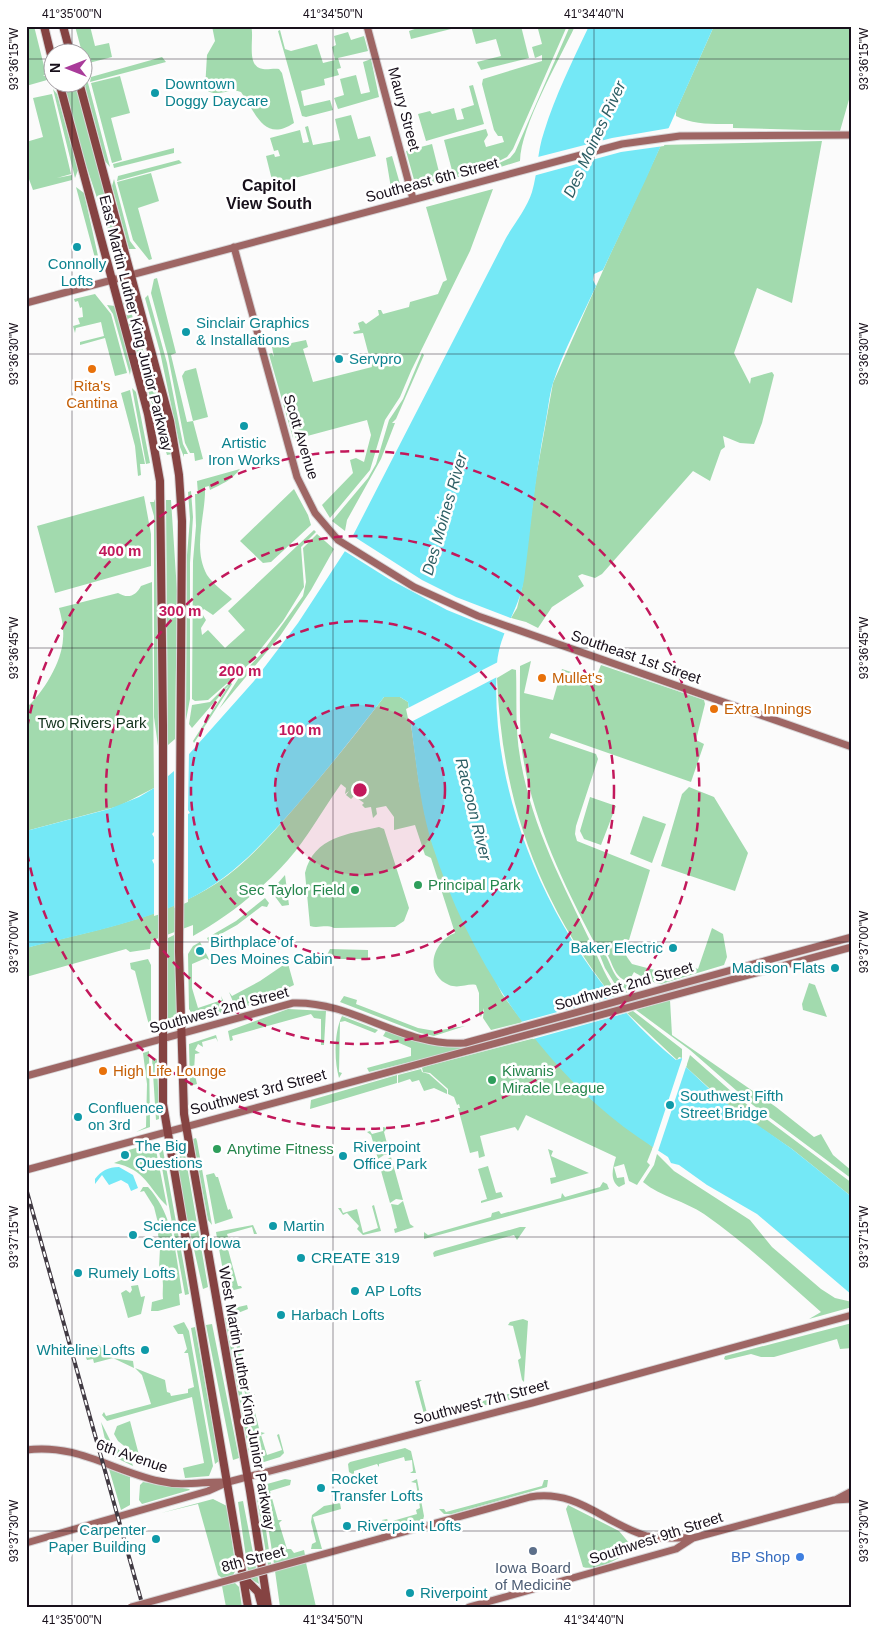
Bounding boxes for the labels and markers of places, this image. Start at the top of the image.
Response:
place label: Downtown Doggy Daycare [165,75,268,109]
marker: Downtown Doggy Daycare [149,87,161,99]
marker: Connolly Lofts [71,241,83,253]
place label: Connolly Lofts [48,255,107,289]
place label: Sinclair Graphics & Installations [196,314,309,348]
marker: Sinclair Graphics & Installations [180,326,192,338]
place label: Servpro [349,350,402,367]
marker: Servpro [333,353,345,365]
marker: Rita's Cantina [86,363,98,375]
place label: Rita's Cantina [66,377,119,411]
marker: Artistic Iron Works [238,420,250,432]
place label: Artistic Iron Works [208,434,280,468]
place label: Mullet's [552,669,602,686]
marker: Mullet's [536,672,548,684]
place label: Extra Innings [724,700,812,717]
marker: Extra Innings [708,703,720,715]
centre of rings [351,781,369,799]
place label: Principal Park [428,876,521,893]
marker: Principal Park [412,879,424,891]
place label: Sec Taylor Field [239,881,345,898]
marker: Sec Taylor Field [349,884,361,896]
place label: Birthplace of Des Moines Cabin [210,933,333,967]
place label: Baker Electric [570,939,663,956]
marker: Baker Electric [667,942,679,954]
marker: Birthplace of Des Moines Cabin [194,945,206,957]
place label: Madison Flats [732,959,825,976]
marker: Madison Flats [829,962,841,974]
place label: High Life Lounge [113,1062,226,1079]
place label: Kiwanis Miracle League [502,1062,605,1096]
marker: High Life Lounge [97,1065,109,1077]
marker: Kiwanis Miracle League [486,1074,498,1086]
place label: Southwest Fifth Street Bridge [680,1087,783,1121]
place label: Confluence on 3rd [88,1099,164,1133]
marker: Southwest Fifth Street Bridge [664,1099,676,1111]
marker: Confluence on 3rd [72,1111,84,1123]
place label: The Big Questions [135,1137,203,1171]
place label: Riverpoint Office Park [353,1138,427,1172]
place label: Anytime Fitness [227,1140,334,1157]
marker: Anytime Fitness [211,1143,223,1155]
marker: The Big Questions [119,1149,131,1161]
marker: Riverpoint Office Park [337,1150,349,1162]
place label: Science Center of Iowa [143,1217,241,1251]
place label: Martin [283,1217,325,1234]
marker: Martin [267,1220,279,1232]
marker: Science Center of Iowa [127,1229,139,1241]
place label: CREATE 319 [311,1249,400,1266]
marker: CREATE 319 [295,1252,307,1264]
place label: Rumely Lofts [88,1264,176,1281]
marker: Rumely Lofts [72,1267,84,1279]
place label: AP Lofts [365,1282,421,1299]
marker: AP Lofts [349,1285,361,1297]
place label: Harbach Lofts [291,1306,384,1323]
marker: Harbach Lofts [275,1309,287,1321]
place label: Whiteline Lofts [37,1341,135,1358]
marker: Whiteline Lofts [139,1344,151,1356]
place label: Rocket Transfer Lofts [331,1470,423,1504]
marker: Rocket Transfer Lofts [315,1482,327,1494]
place label: Riverpoint Lofts [357,1517,461,1534]
marker: Riverpoint Lofts [341,1520,353,1532]
place label: Carpenter Paper Building [48,1521,146,1555]
marker: Carpenter Paper Building [150,1533,162,1545]
marker: Iowa Board of Medicine [527,1545,539,1557]
place label: BP Shop [731,1548,790,1565]
marker: BP Shop [794,1551,806,1563]
place label: Iowa Board of Medicine [495,1559,571,1593]
place label: Riverpoint [420,1584,488,1601]
marker: Riverpoint [404,1587,416,1599]

